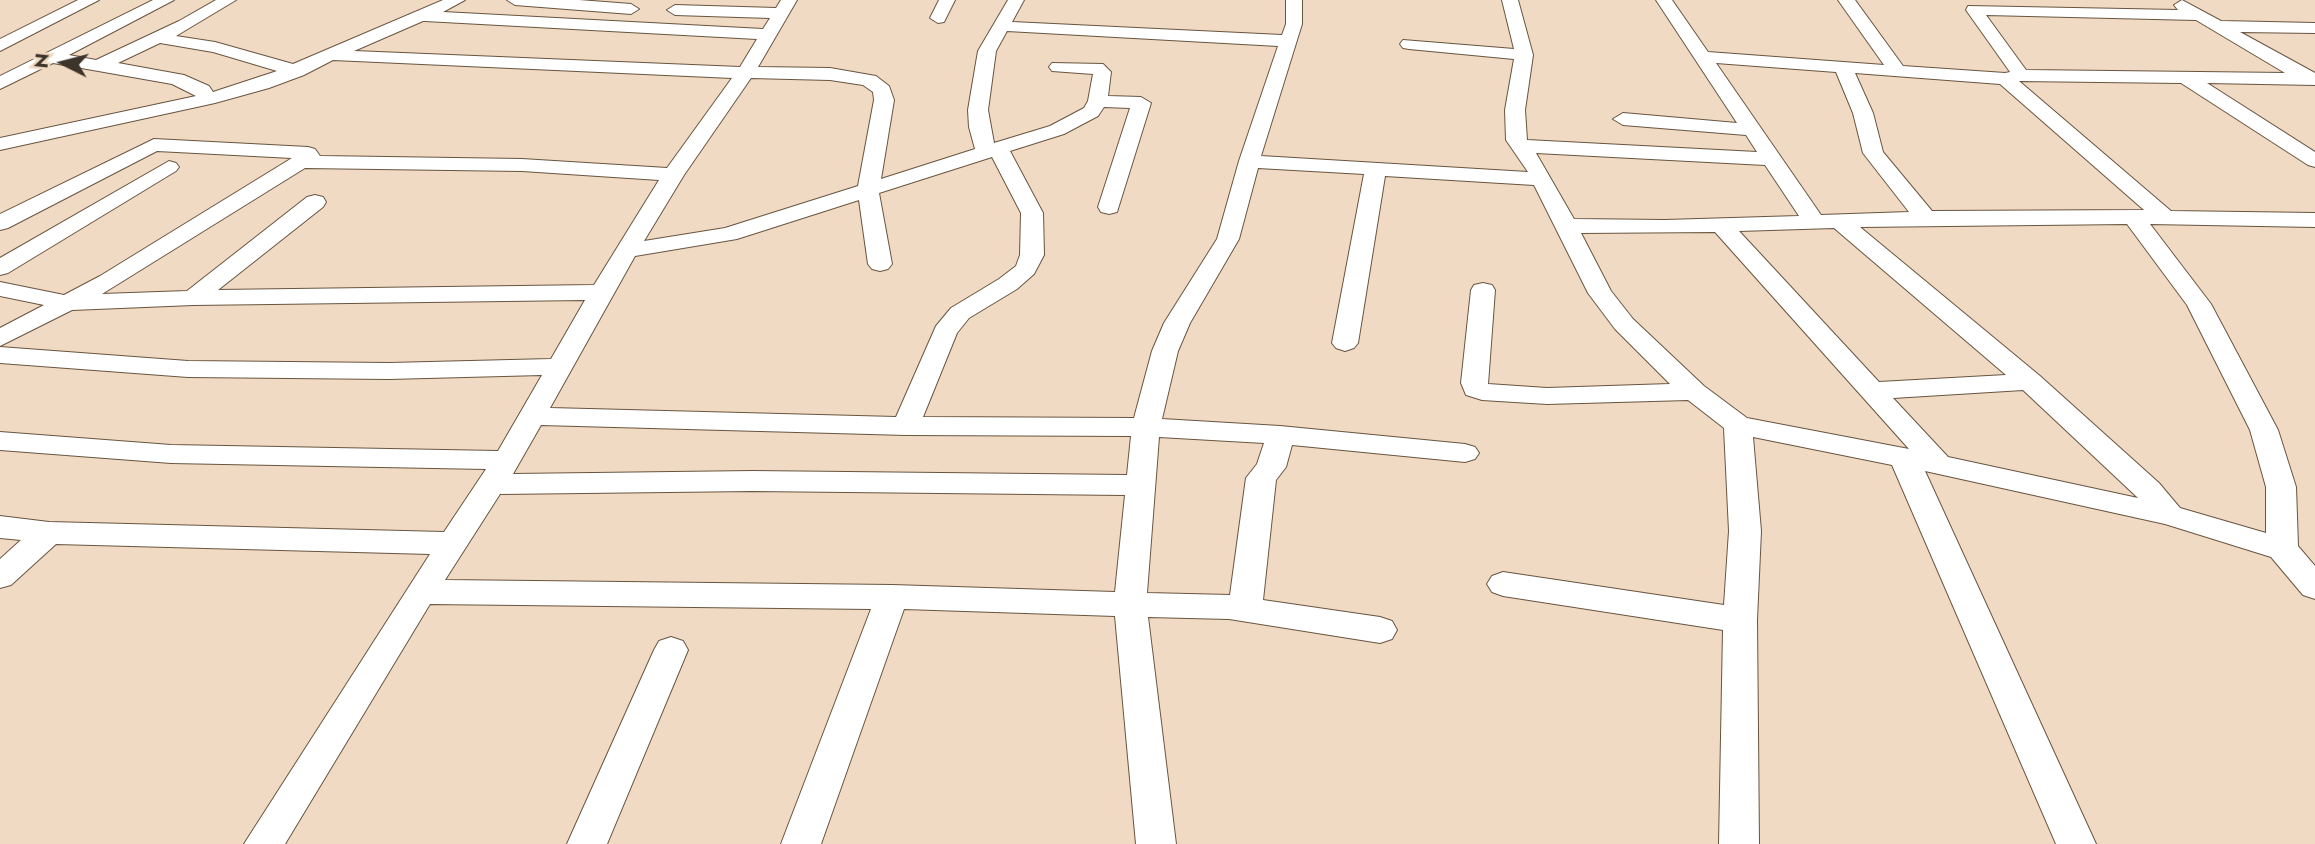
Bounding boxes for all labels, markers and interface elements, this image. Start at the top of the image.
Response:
north arrow [28,28,98,98]
text: N [27,52,56,70]

